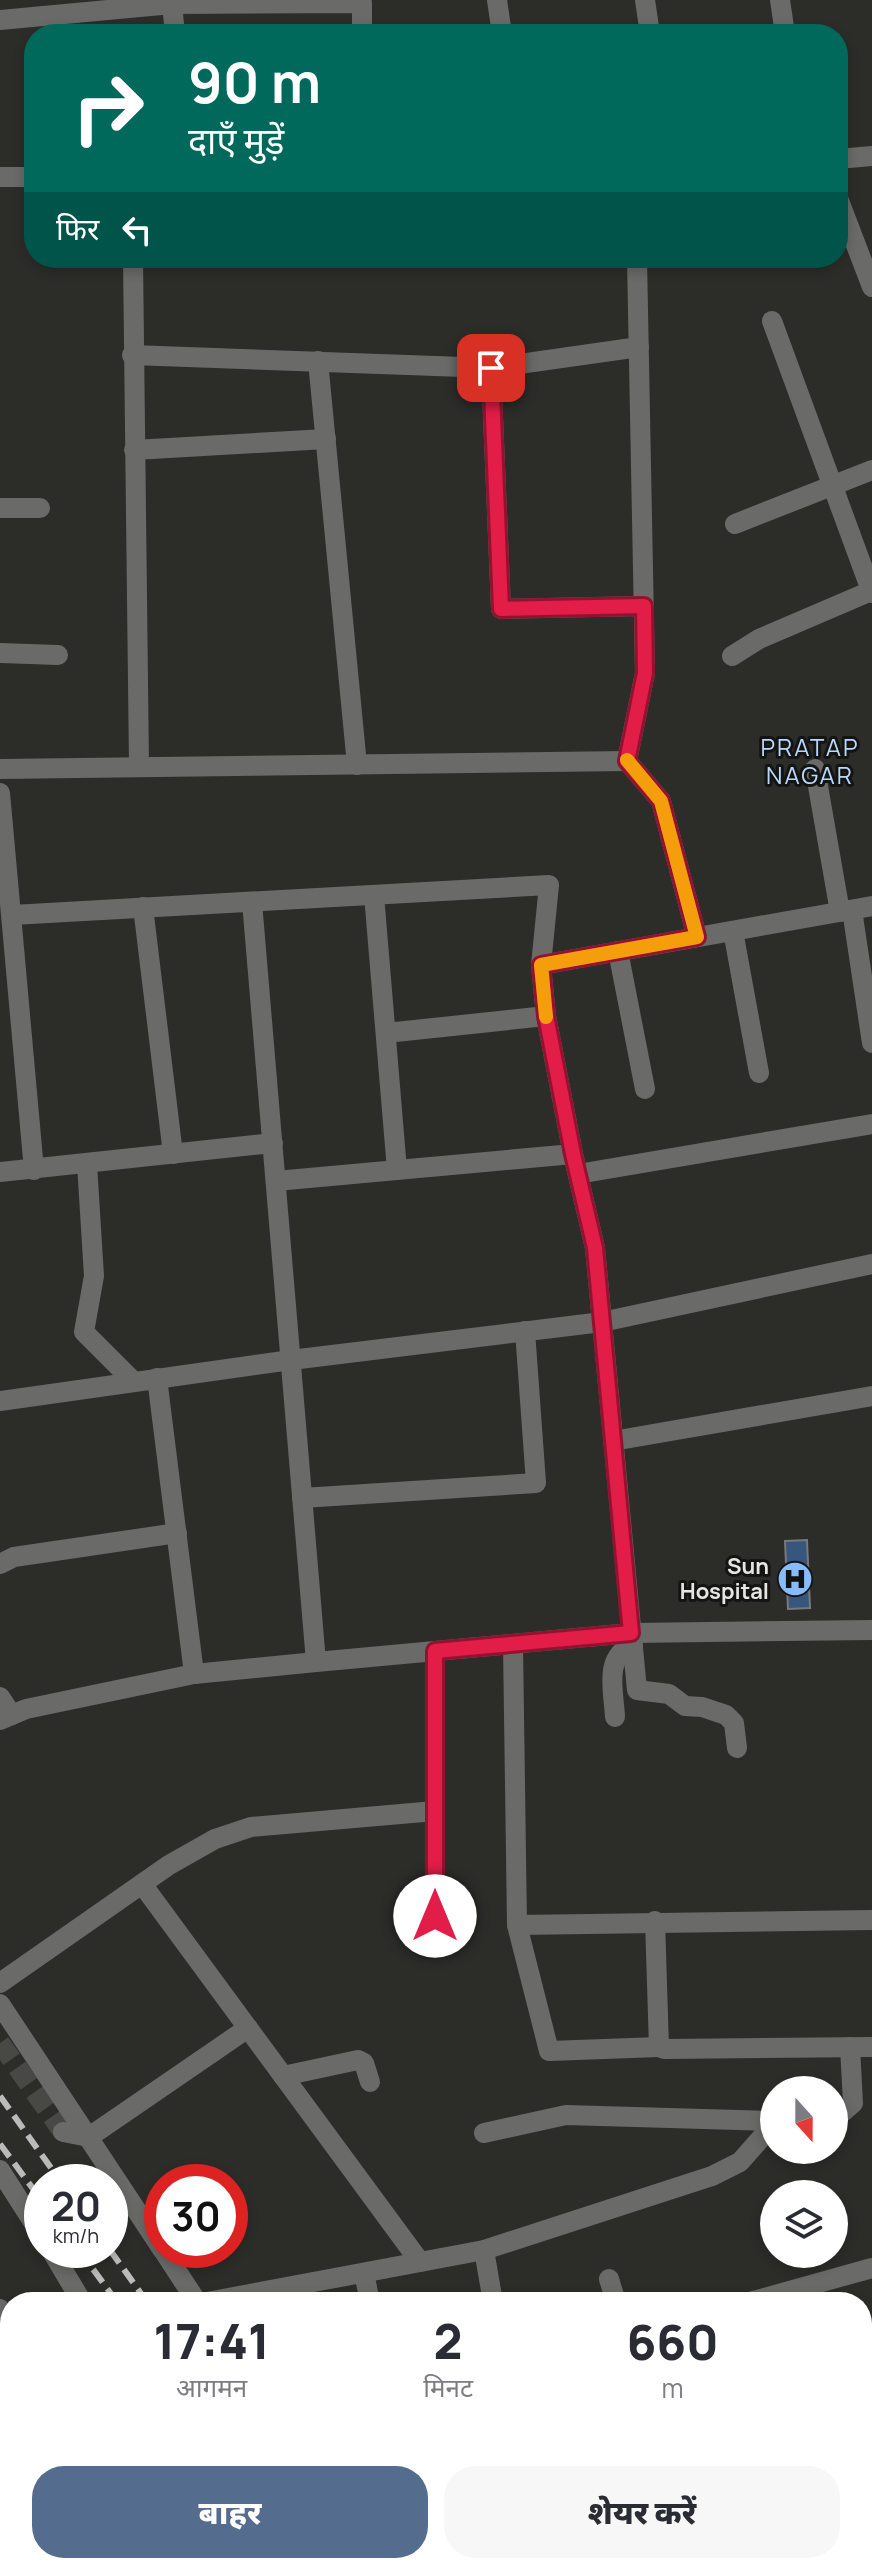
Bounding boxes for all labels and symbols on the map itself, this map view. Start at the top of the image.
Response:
pin [457,334,525,402]
district label: PRATAP NAGAR [761,730,859,791]
place label: Sun Hospital [680,1551,769,1606]
hospital icon: Sun Hospital [776,1560,814,1598]
position arrow [393,1874,477,1958]
north arrow [760,2076,848,2164]
speed limit sign: 30 [144,2164,248,2268]

